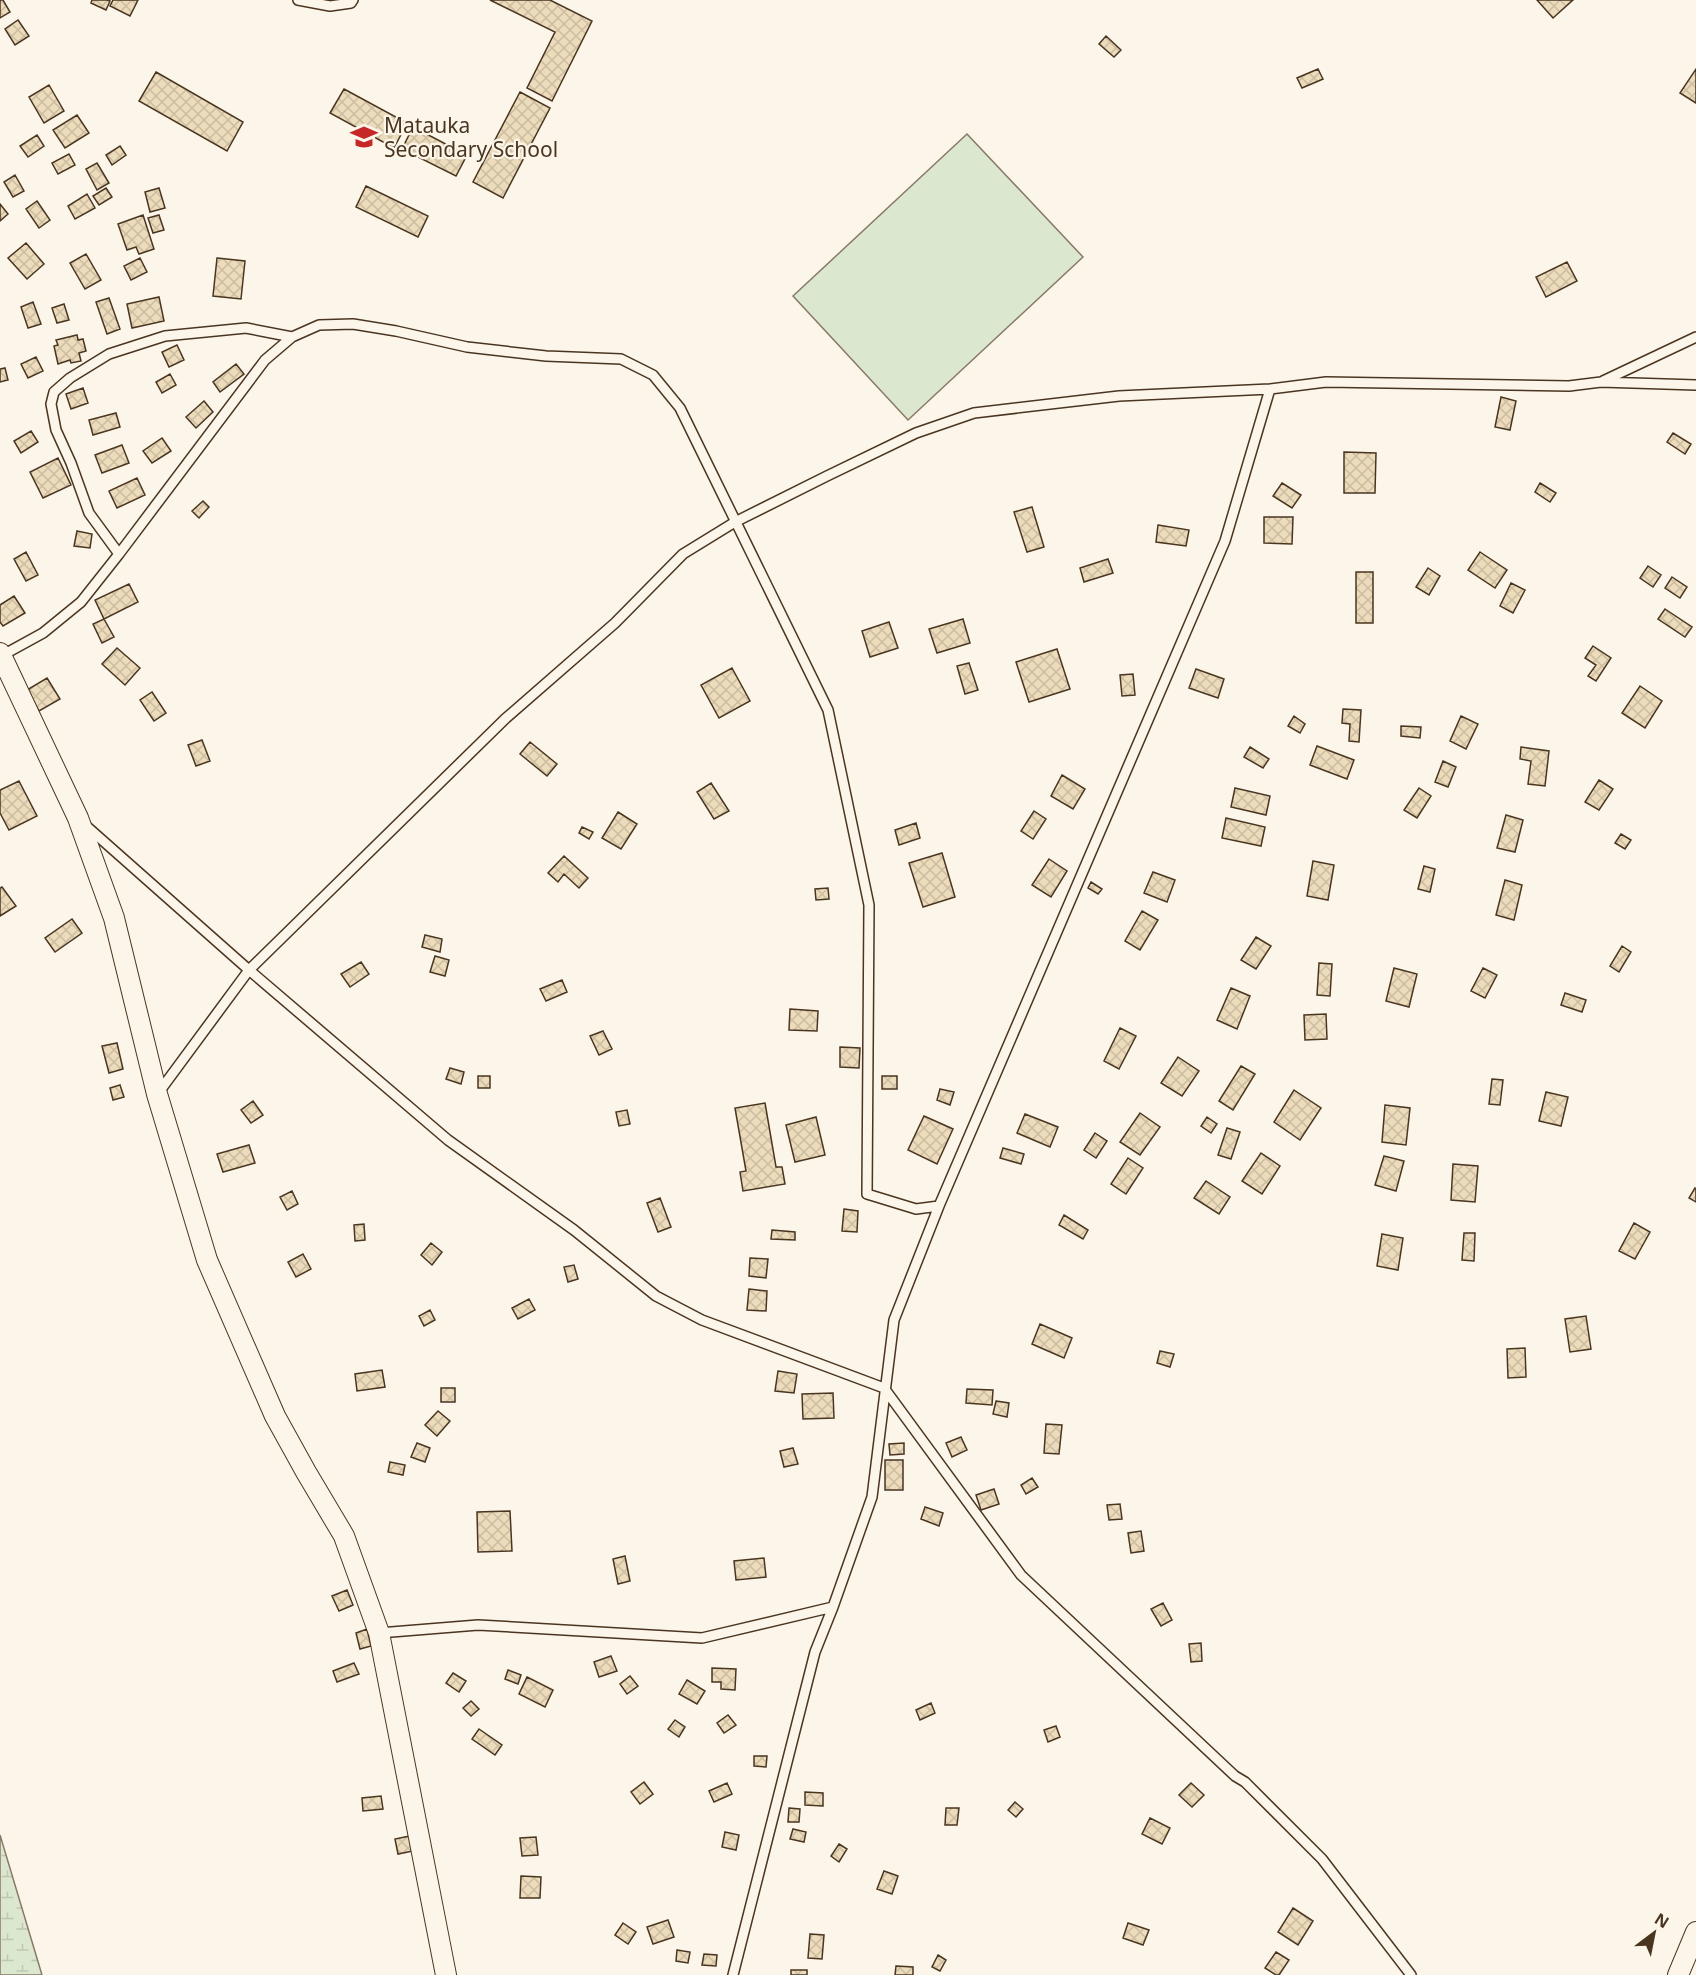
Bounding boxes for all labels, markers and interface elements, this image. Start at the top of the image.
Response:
place label: Matauka Secondary School [384,111,558,163]
school or university icon: Matauka Secondary School [349,122,379,152]
north arrow [1624,1903,1684,1963]
text: N [1651,1908,1673,1933]

